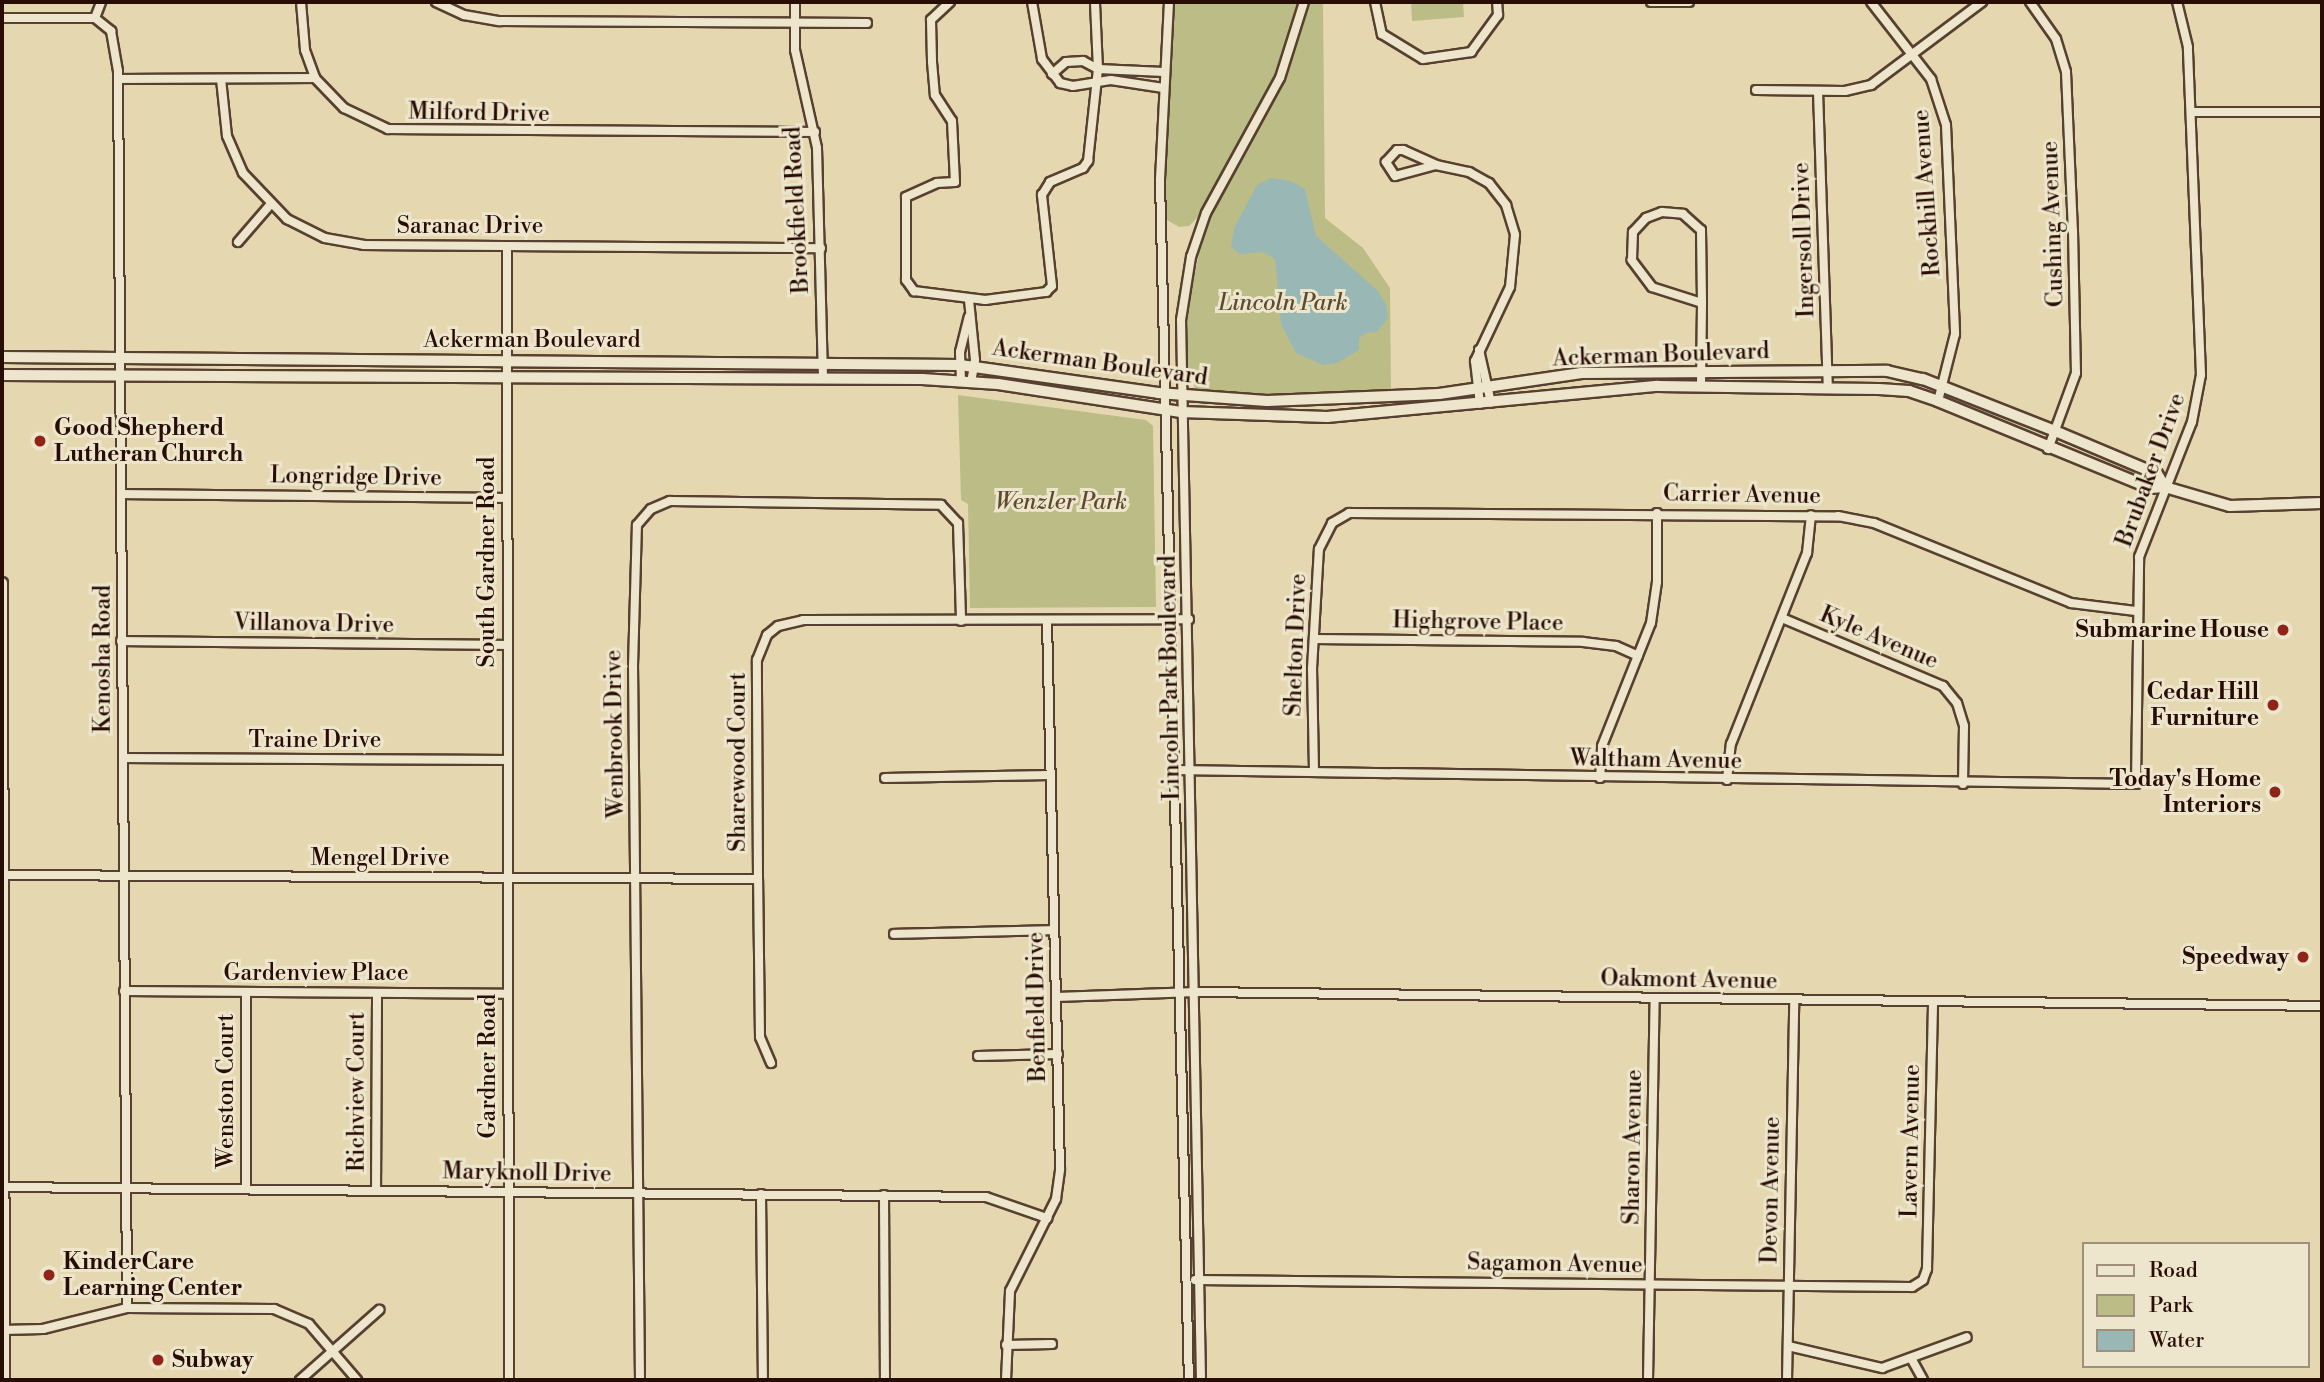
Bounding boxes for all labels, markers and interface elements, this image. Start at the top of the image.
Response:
street label: Milford Drive [408,98,550,128]
street label: Rockhill Avenue [1907,108,1947,278]
street label: Brookfield Road [779,126,815,294]
street label: Cushing Avenue [2036,140,2070,308]
street label: Ingersoll Drive [1787,162,1821,318]
street label: Saranac Drive [397,212,543,240]
park label: Lincoln Park [1219,289,1347,317]
street label: Ackerman Boulevard [423,326,641,354]
street label: Ackerman Boulevard [991,334,1209,392]
street label: Ackerman Boulevard [1552,337,1770,373]
street label: Brubaker Drive [2110,390,2192,550]
place label: Good Shepherd Lutheran Church [54,414,243,468]
marker: Good Shepherd Lutheran Church [32,433,48,449]
street label: South Gardner Road [473,457,501,667]
street label: Longridge Drive [270,462,442,492]
street label: Carrier Avenue [1663,480,1821,510]
park label: Wenzler Park [995,488,1127,516]
street label: Lincoln Park Boulevard [1154,555,1186,801]
street label: Shelton Drive [1280,573,1312,717]
street label: Kenosha Road [89,585,117,733]
street label: Kyle Avenue [1816,601,1942,675]
street label: Highgrove Place [1392,607,1564,637]
street label: Villanova Drive [234,609,394,639]
place label: Submarine House [2076,616,2269,644]
marker: Submarine House [2275,622,2291,638]
street label: Wenbrook Drive [600,649,630,819]
street label: Sharewood Court [724,672,752,852]
place label: Cedar Hill Furniture [2147,678,2259,732]
marker: Cedar Hill Furniture [2265,697,2281,713]
street label: Traine Drive [249,726,381,754]
street label: Waltham Avenue [1570,745,1742,775]
place label: Today's Home Interiors [2110,765,2261,819]
marker: Today's Home Interiors [2267,784,2283,800]
street label: Mengel Drive [310,844,450,872]
street label: Benfield Drive [1022,932,1052,1082]
place label: Speedway [2182,943,2289,971]
marker: Speedway [2295,949,2311,965]
street label: Gardenview Place [223,959,409,987]
street label: Oakmont Avenue [1600,965,1778,995]
street label: Gardner Road [474,994,502,1138]
street label: Richview Court [343,1012,371,1172]
street label: Wenston Court [212,1014,240,1168]
street label: Lavern Avenue [1896,1064,1926,1218]
street label: Sharon Avenue [1618,1069,1648,1225]
street label: Devon Avenue [1756,1116,1786,1264]
street label: Maryknoll Drive [442,1158,612,1188]
legend [2082,1242,2310,1368]
place label: KinderCare Learning Center [63,1248,242,1302]
street label: Sagamon Avenue [1467,1249,1643,1279]
text: Road [2149,1258,2198,1284]
marker: KinderCare Learning Center [41,1267,57,1283]
text: Park [2149,1293,2193,1319]
text: Water [2149,1328,2204,1354]
place label: Subway [172,1346,254,1374]
marker: Subway [150,1352,166,1368]

